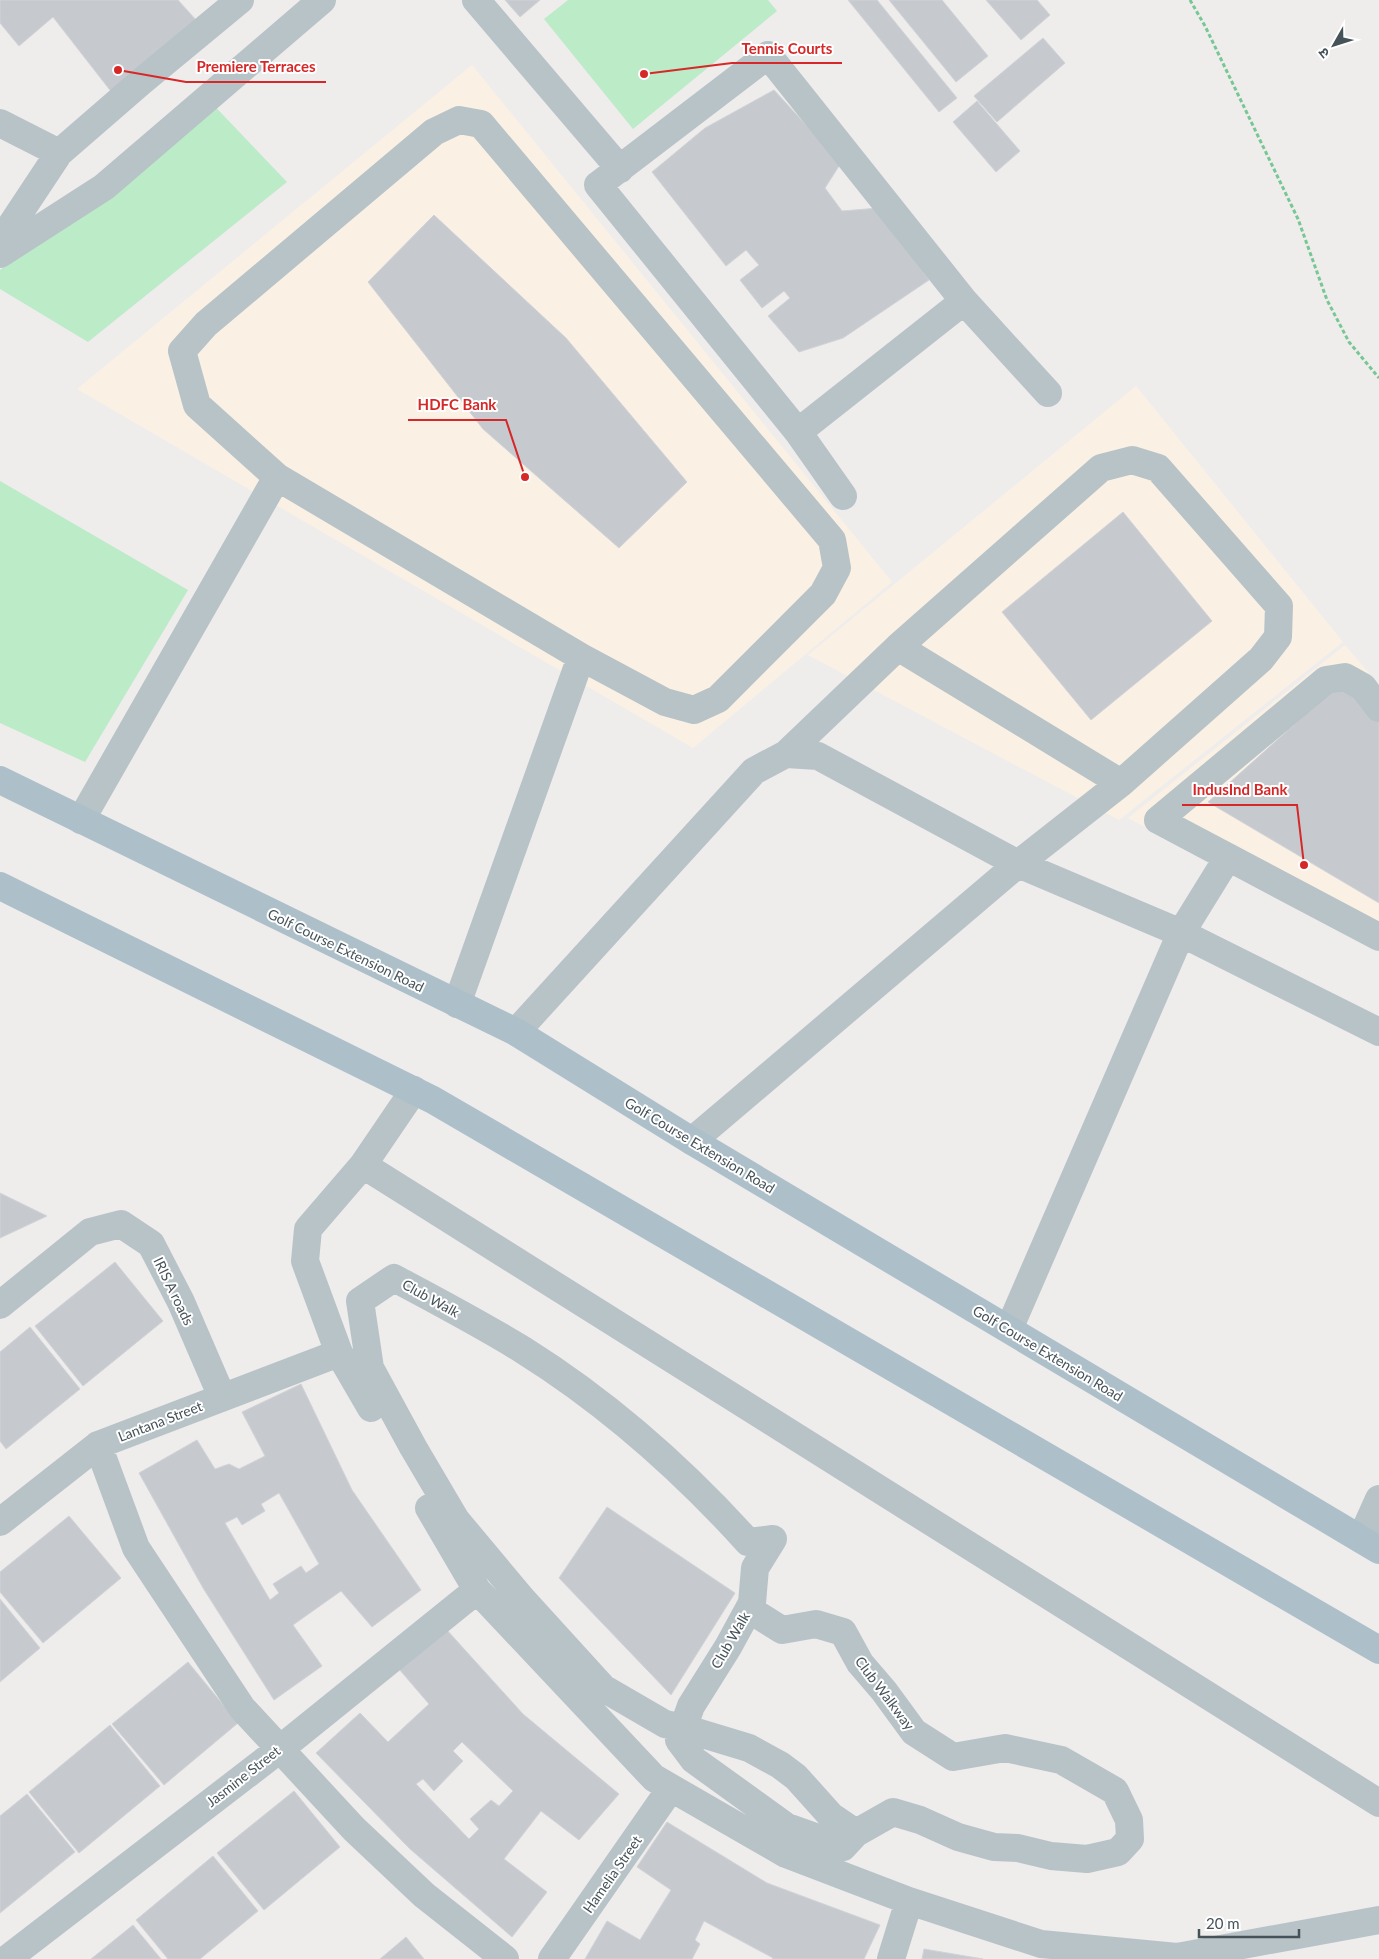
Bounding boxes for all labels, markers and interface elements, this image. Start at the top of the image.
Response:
north arrow [1309,20,1359,70]
callout: Tennis Courts [732,33,842,63]
text: Tennis Courts [742,39,833,57]
text: उ [1314,44,1333,62]
callout: Premiere Terraces [186,52,326,82]
text: Premiere Terraces [196,57,316,75]
callout: HDFC Bank [408,390,506,420]
text: HDFC Bank [418,395,497,413]
callout: IndusInd Bank [1182,775,1297,805]
text: IndusInd Bank [1193,780,1288,798]
street label: Golf Course Extension Road [265,905,427,995]
street label: Golf Course Extension Road [622,1093,778,1197]
street label: IRIS A roads [150,1254,198,1328]
street label: Club Walk [399,1275,463,1321]
street label: Golf Course Extension Road [970,1301,1126,1405]
street label: Lantana Street [115,1397,205,1445]
street label: Club Walk [707,1608,753,1671]
street label: Club Walkway [852,1653,919,1734]
street label: Jasmine Street [203,1742,283,1810]
street label: Hamelia Street [579,1832,645,1916]
scale bar [1199,1906,1299,1938]
text: 20 m [1206,1914,1240,1932]

